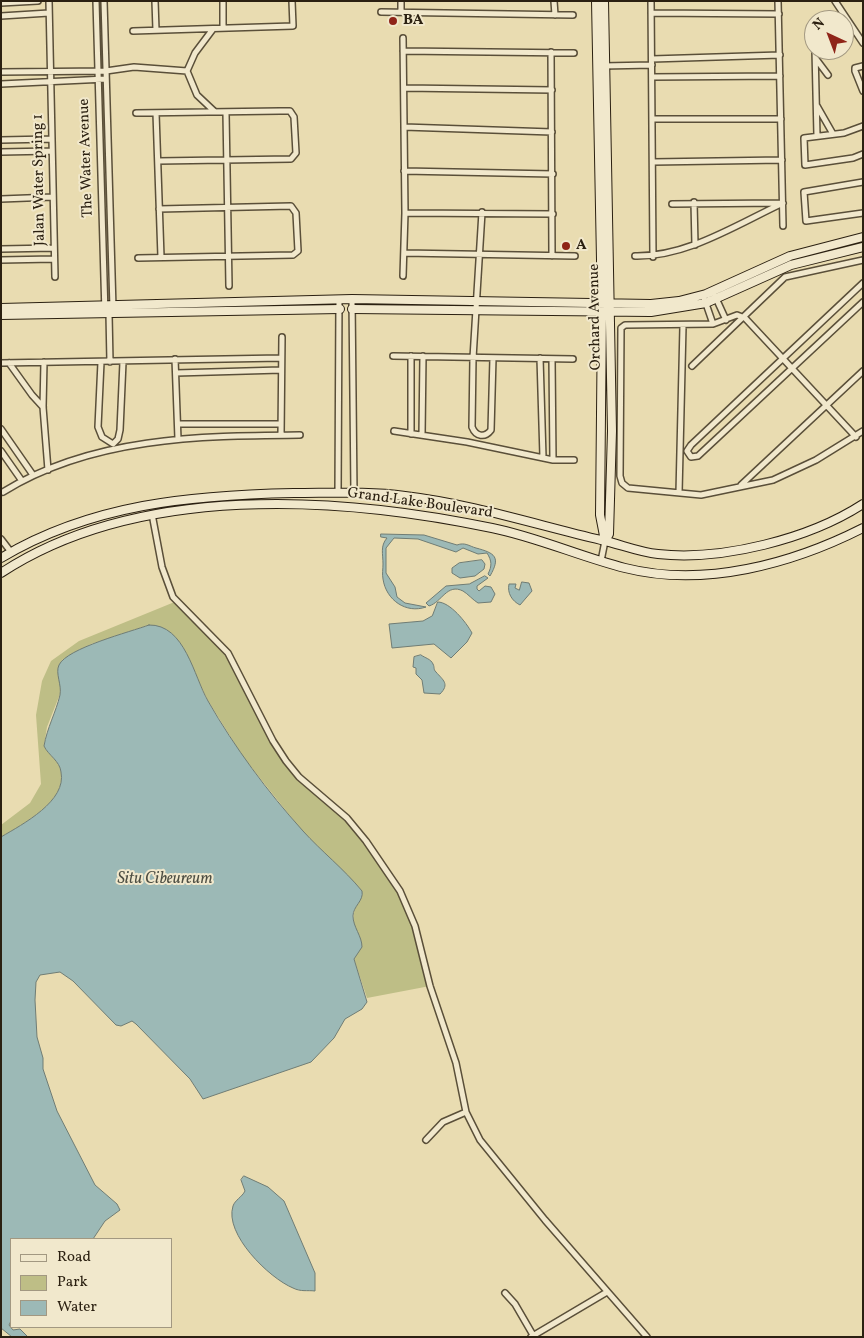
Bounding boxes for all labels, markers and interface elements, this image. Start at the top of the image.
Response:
north arrow [804,10,854,60]
place label: BA [403,12,424,30]
text: N [809,14,829,35]
marker: BA [387,15,399,27]
street label: The Water Avenue [76,98,98,218]
street label: Jalan Water Spring 1 [30,114,50,246]
place label: A [576,237,587,255]
marker: A [560,240,572,252]
street label: Orchard Avenue [586,263,606,371]
street label: Grand Lake Boulevard [346,485,494,523]
water label: Situ Cibeureum [117,870,213,890]
legend [10,1238,172,1328]
text: Road [57,1247,91,1268]
text: Park [57,1272,88,1293]
text: Water [57,1297,97,1318]

